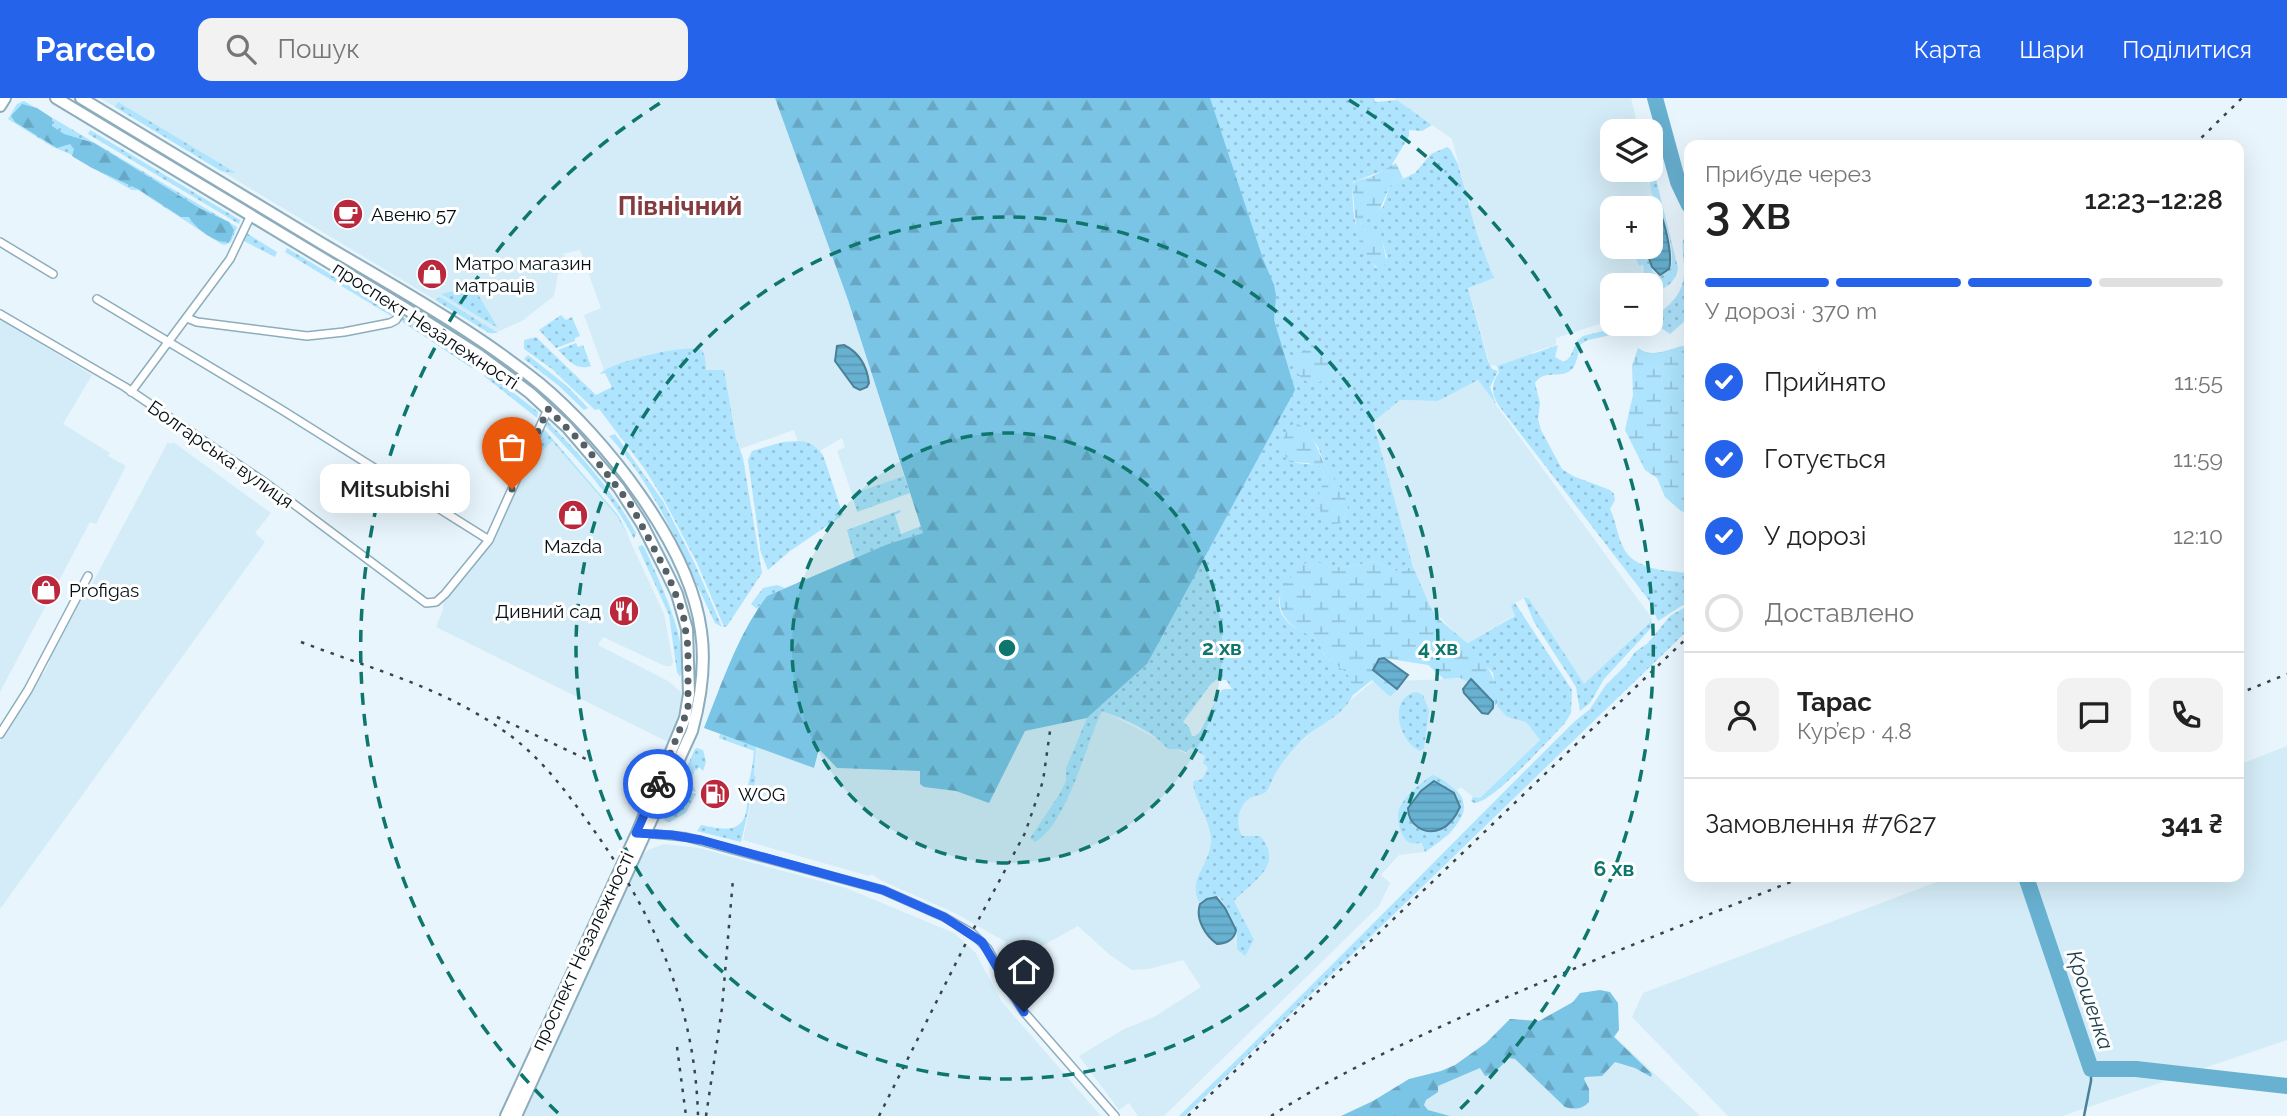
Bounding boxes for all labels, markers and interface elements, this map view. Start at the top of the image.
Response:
search box [198,18,688,81]
text: Parcelo [35,30,156,69]
icon: search [222,30,260,68]
text: Пошук [278,34,360,64]
text: Карта [1914,35,1981,64]
text: Шари [2019,35,2084,64]
text: Поділитися [2122,35,2252,64]
map controls [1600,119,1663,336]
button: layers [1600,119,1663,182]
text: Прибуде через [1705,160,1872,187]
text: 12:23–12:28 [2085,185,2223,215]
text: 3 хв [1705,186,1791,240]
district label: Північний [618,191,742,221]
button: + [1600,196,1663,259]
cafe icon: Авеню 57 [331,197,365,231]
place label: Авеню 57 [371,203,456,225]
place label: Матро магазин матраців [455,252,592,296]
street label: проспект Незалежності [329,257,523,393]
shop icon: Матро магазин матраців [415,257,449,291]
button: − [1600,273,1663,336]
text: У дорозі · 370 m [1705,297,1877,324]
icon: check [1705,363,1743,401]
text: Прийнято [1764,367,1886,397]
text: 11:55 [2174,368,2223,395]
street label: Болгарська вулиця [144,396,298,512]
pin [482,417,542,489]
icon: bag [493,428,531,466]
icon: check [1705,440,1743,478]
text: Готується [1764,444,1886,474]
text: 11:59 [2173,445,2223,472]
callout: Mitsubishi [320,464,470,514]
text: Mitsubishi [340,475,450,502]
shop icon: Mazda [556,498,590,532]
icon: check [1705,517,1743,555]
text: У дорозі [1764,521,1866,551]
text: 12:10 [2173,522,2223,549]
place label: Mazda [544,535,602,557]
shop icon: Profigas [29,573,63,607]
place label: Profigas [69,579,139,601]
restaurant icon: Дивний сад [607,594,641,628]
text: Доставлено [1764,598,1914,628]
place label: Дивний сад [495,600,601,622]
text: 2 хв [1202,635,1242,660]
text: 4 хв [1418,635,1458,660]
centre of rings [995,636,1019,660]
button: person [1705,678,1779,752]
button: chat [2057,678,2131,752]
button: phone [2149,678,2223,752]
text: Тарас [1797,687,1872,717]
text: Кур’єр · 4.8 [1797,717,1912,744]
courier [623,749,693,819]
icon: bike [639,765,677,803]
fuel station icon: WOG [698,777,732,811]
place label: WOG [738,783,785,805]
text: Замовлення #7627 [1705,809,1936,839]
text: 341 ₴ [2161,809,2223,839]
street label: проспект Незалежності [526,848,638,1054]
text: 6 хв [1594,856,1635,881]
pin [994,940,1054,1012]
water label: Крошенка [2062,947,2119,1053]
icon: home [1005,951,1043,989]

